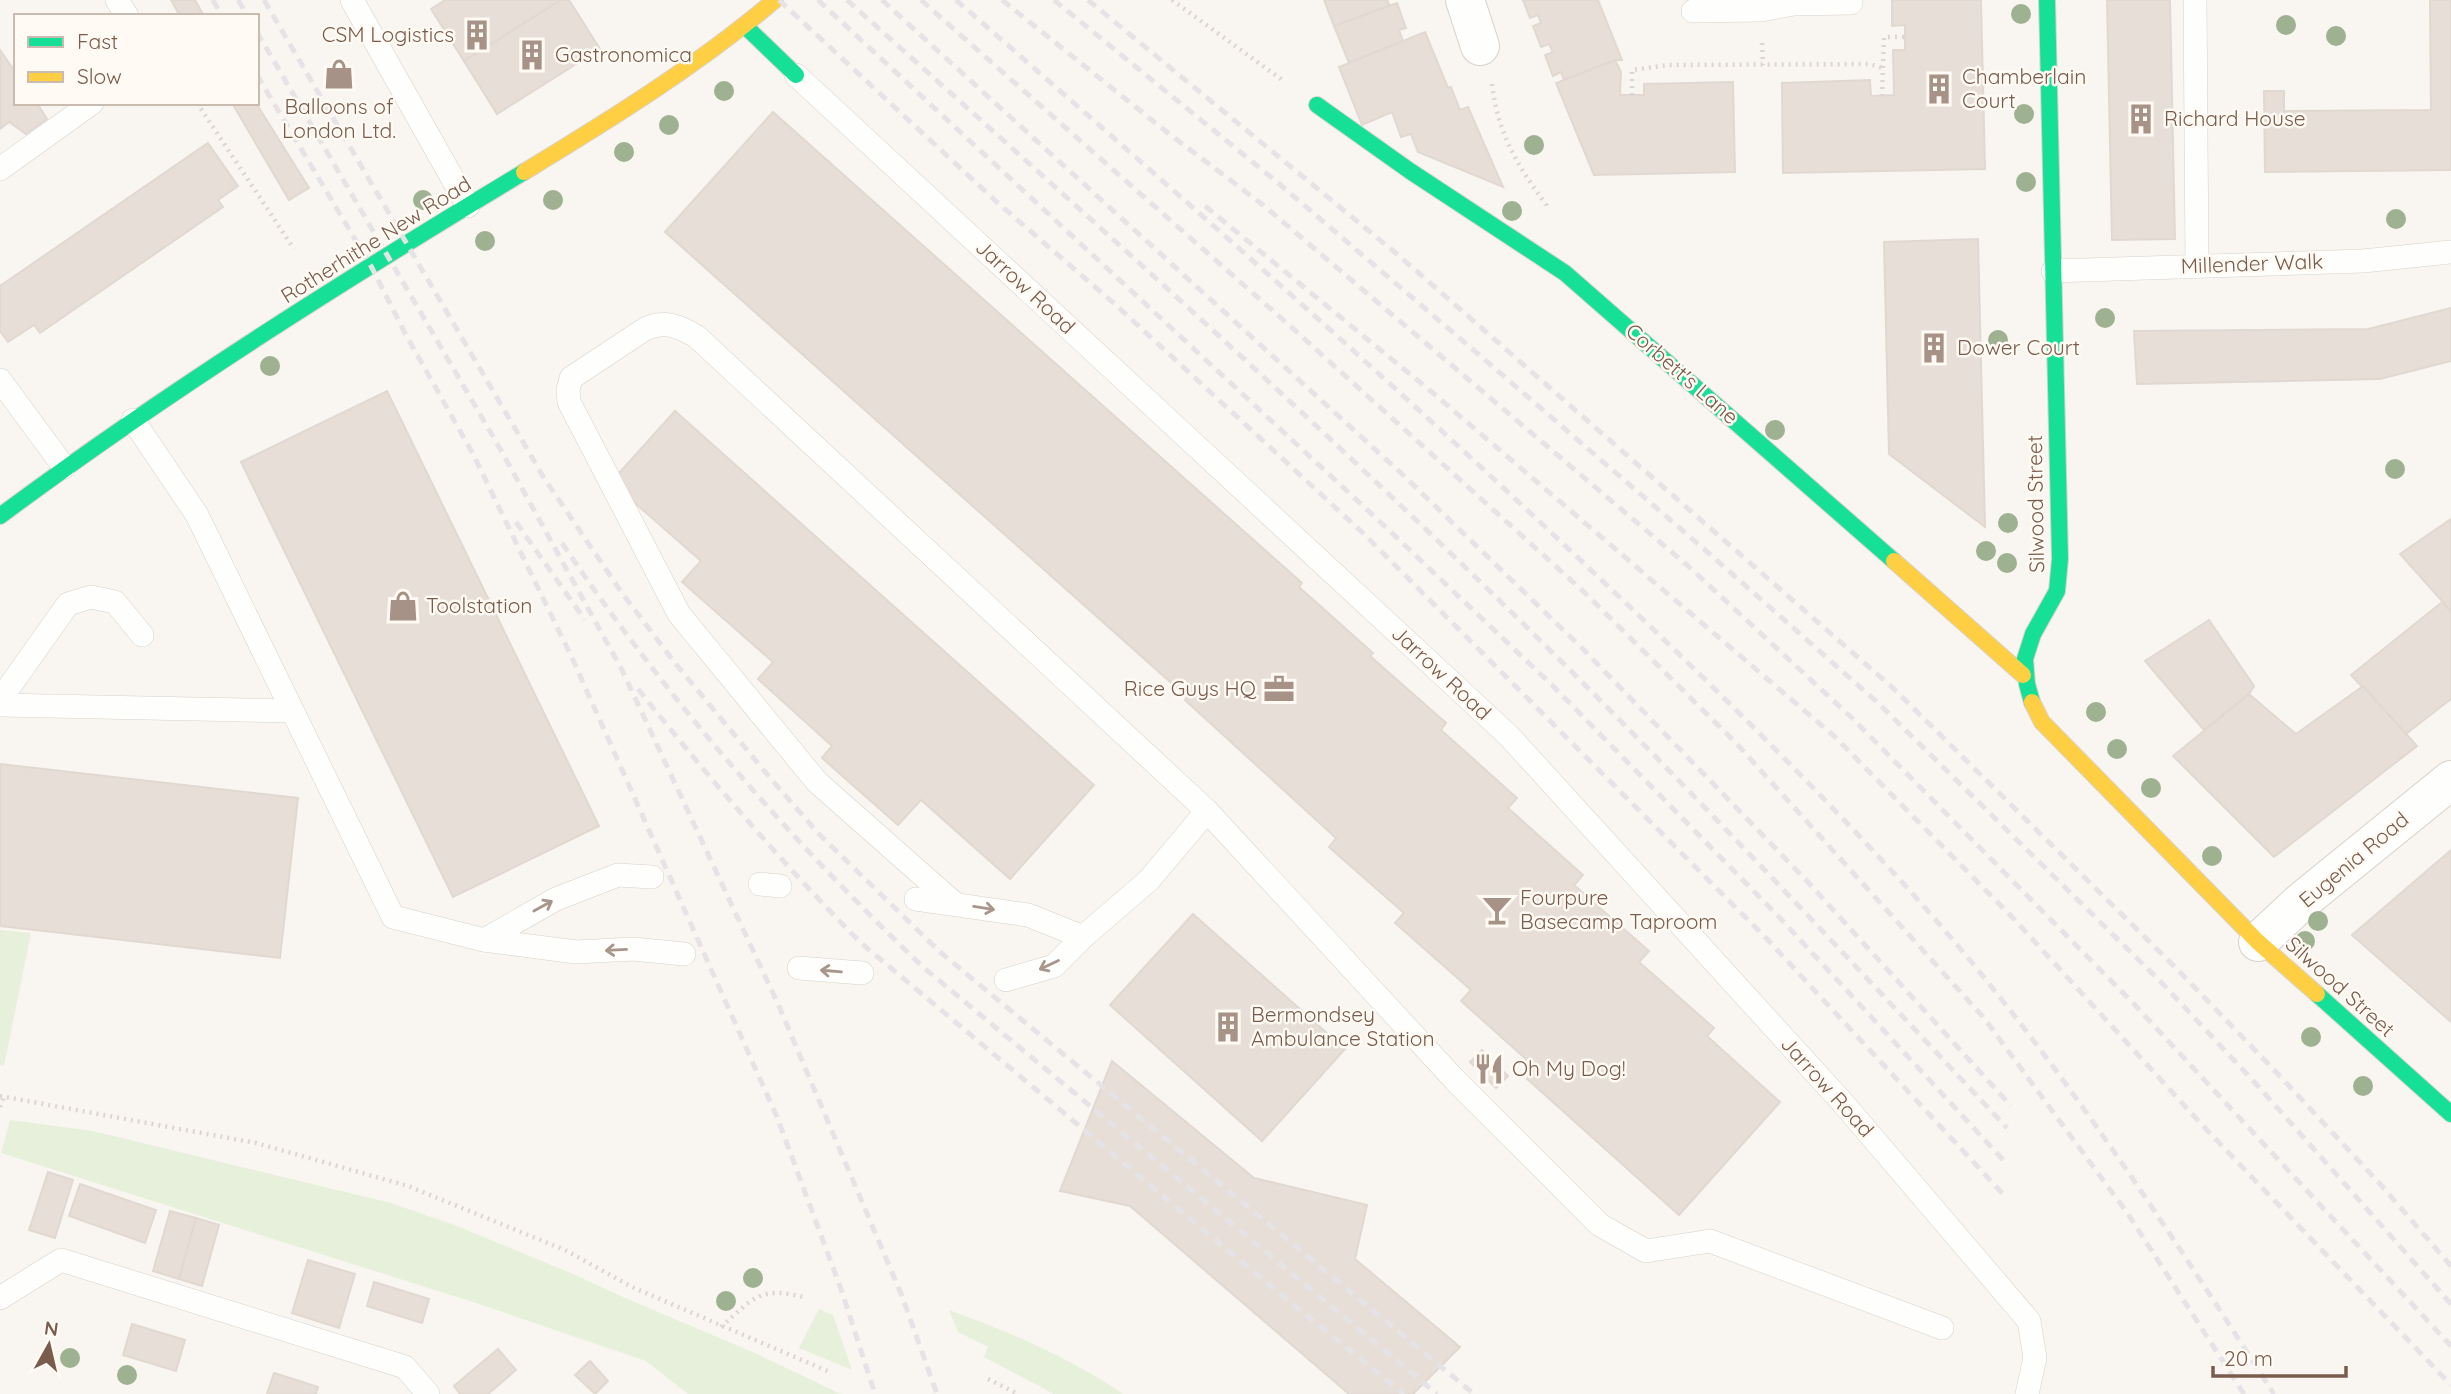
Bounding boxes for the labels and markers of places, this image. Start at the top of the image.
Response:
building icon: CSM Logistics [460,18,494,52]
place label: CSM Logistics [322,21,454,47]
building icon: Gastronomica [515,38,549,72]
place label: Gastronomica [555,41,692,67]
shop icon: Balloons of London Ltd. [322,57,356,91]
place label: Chamberlain Court [1962,63,2086,113]
building icon: Chamberlain Court [1922,72,1956,106]
place label: Balloons of London Ltd. [282,93,396,143]
building icon: Richard House [2124,102,2158,136]
place label: Richard House [2164,105,2306,131]
building icon: Dower Court [1917,331,1951,365]
place label: Dower Court [1957,334,2080,360]
shop icon: Toolstation [386,589,420,623]
place label: Toolstation [426,592,533,618]
office icon: Rice Guys HQ [1262,672,1296,706]
place label: Rice Guys HQ [1124,675,1257,701]
place label: Fourpure Basecamp Taproom [1520,884,1718,934]
bar icon: Fourpure Basecamp Taproom [1480,893,1514,927]
place label: Bermondsey Ambulance Station [1251,1001,1435,1051]
building icon: Bermondsey Ambulance Station [1211,1010,1245,1044]
restaurant icon: Oh My Dog! [1472,1052,1506,1086]
place label: Oh My Dog! [1512,1055,1626,1081]

